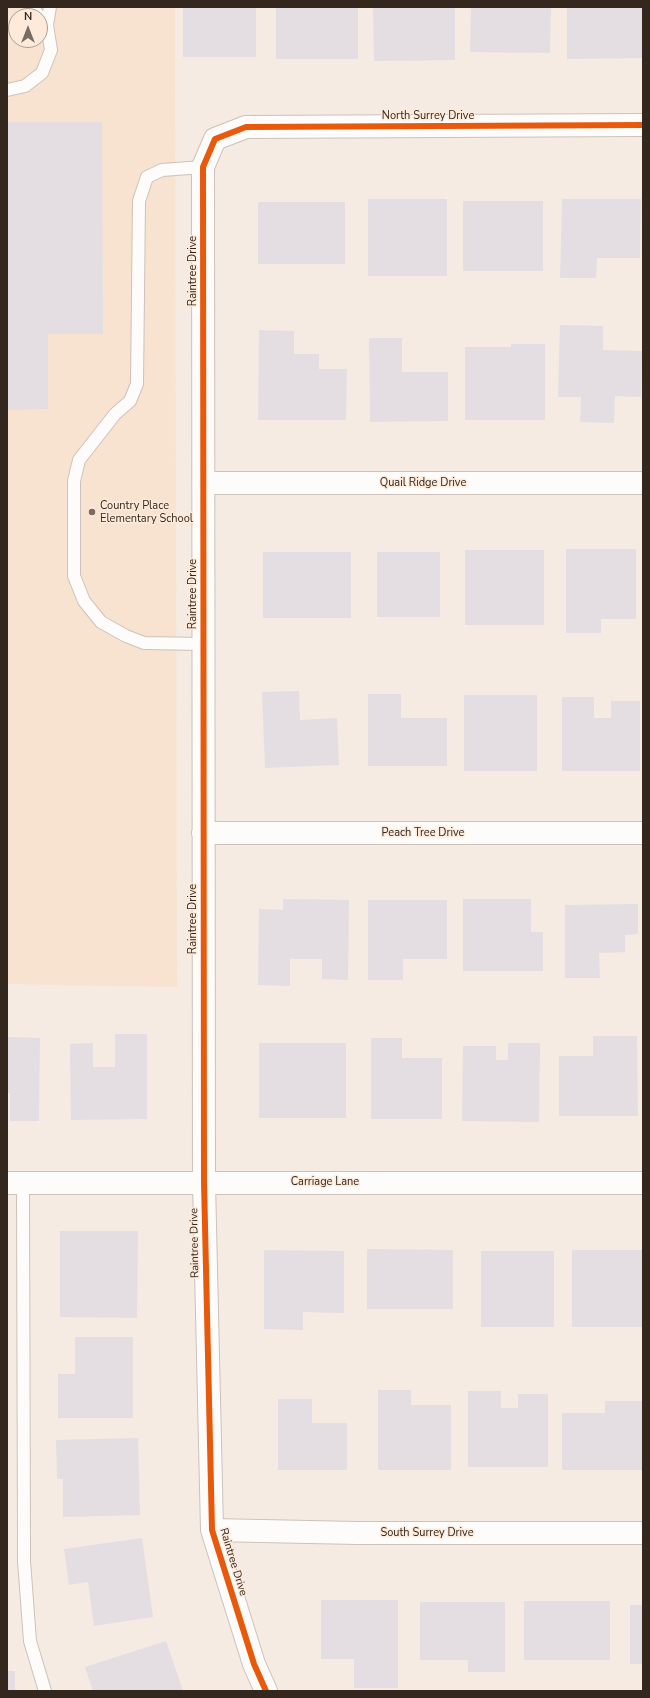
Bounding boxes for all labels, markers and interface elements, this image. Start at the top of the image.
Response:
north arrow [8,8,48,48]
text: N [24,9,32,24]
street label: North Surrey Drive [382,109,474,123]
street label: Raintree Drive [186,236,200,306]
street label: Quail Ridge Drive [380,476,466,490]
place label: Country Place Elementary School [100,499,193,525]
marker: Country Place Elementary School [87,507,97,517]
street label: Raintree Drive [186,559,200,629]
street label: Peach Tree Drive [382,826,464,840]
street label: Raintree Drive [186,884,200,954]
street label: Carriage Lane [291,1175,359,1189]
street label: Raintree Drive [188,1208,202,1278]
street label: Raintree Drive [216,1526,250,1598]
street label: South Surrey Drive [380,1526,474,1540]

